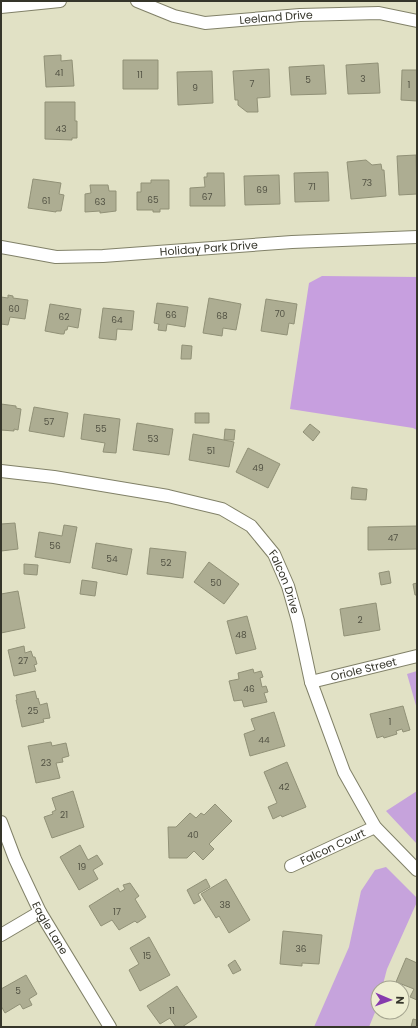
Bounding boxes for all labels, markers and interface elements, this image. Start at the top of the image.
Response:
street label: Leeland Drive [239,7,313,28]
house number: 41 [55,67,63,79]
house number: 11 [137,69,143,81]
house number: 3 [360,73,366,85]
house number: 5 [305,74,311,86]
house number: 7 [250,78,255,90]
house number: 1 [408,79,411,91]
house number: 9 [192,82,198,94]
house number: 43 [56,123,66,135]
house number: 73 [362,177,372,189]
house number: 71 [308,181,316,193]
house number: 69 [256,184,268,196]
house number: 67 [202,191,212,203]
house number: 65 [147,194,159,206]
house number: 61 [42,195,50,207]
house number: 63 [94,196,106,208]
street label: Holiday Park Drive [159,237,259,260]
house number: 60 [8,303,20,315]
house number: 70 [275,308,286,320]
house number: 66 [165,309,177,321]
house number: 68 [216,310,228,322]
house number: 62 [59,311,69,323]
house number: 64 [111,314,123,326]
house number: 57 [44,416,54,428]
house number: 55 [95,423,107,435]
house number: 53 [148,433,158,445]
house number: 51 [207,445,215,457]
house number: 49 [252,462,264,474]
house number: 47 [388,532,398,544]
house number: 56 [49,540,61,552]
street label: Falcon Drive [265,546,304,616]
house number: 54 [106,553,118,565]
house number: 52 [161,557,171,569]
house number: 50 [210,577,222,589]
house number: 2 [357,614,363,626]
house number: 48 [235,629,247,641]
street label: Oriole Street [329,653,398,685]
house number: 27 [18,655,28,667]
house number: 46 [243,683,255,695]
house number: 25 [28,705,39,717]
house number: 1 [389,716,392,728]
house number: 44 [258,734,270,746]
house number: 23 [41,757,51,769]
house number: 42 [279,781,289,793]
house number: 21 [60,809,68,821]
street label: Falcon Court [298,825,368,869]
house number: 40 [187,829,199,841]
house number: 19 [78,861,87,873]
street label: Eagle Lane [28,899,72,958]
house number: 38 [220,899,231,911]
house number: 17 [113,906,121,918]
house number: 36 [295,943,307,955]
house number: 15 [143,950,152,962]
north arrow [370,980,410,1020]
house number: 5 [15,985,21,997]
text: N [392,996,408,1005]
house number: 11 [169,1005,175,1017]

